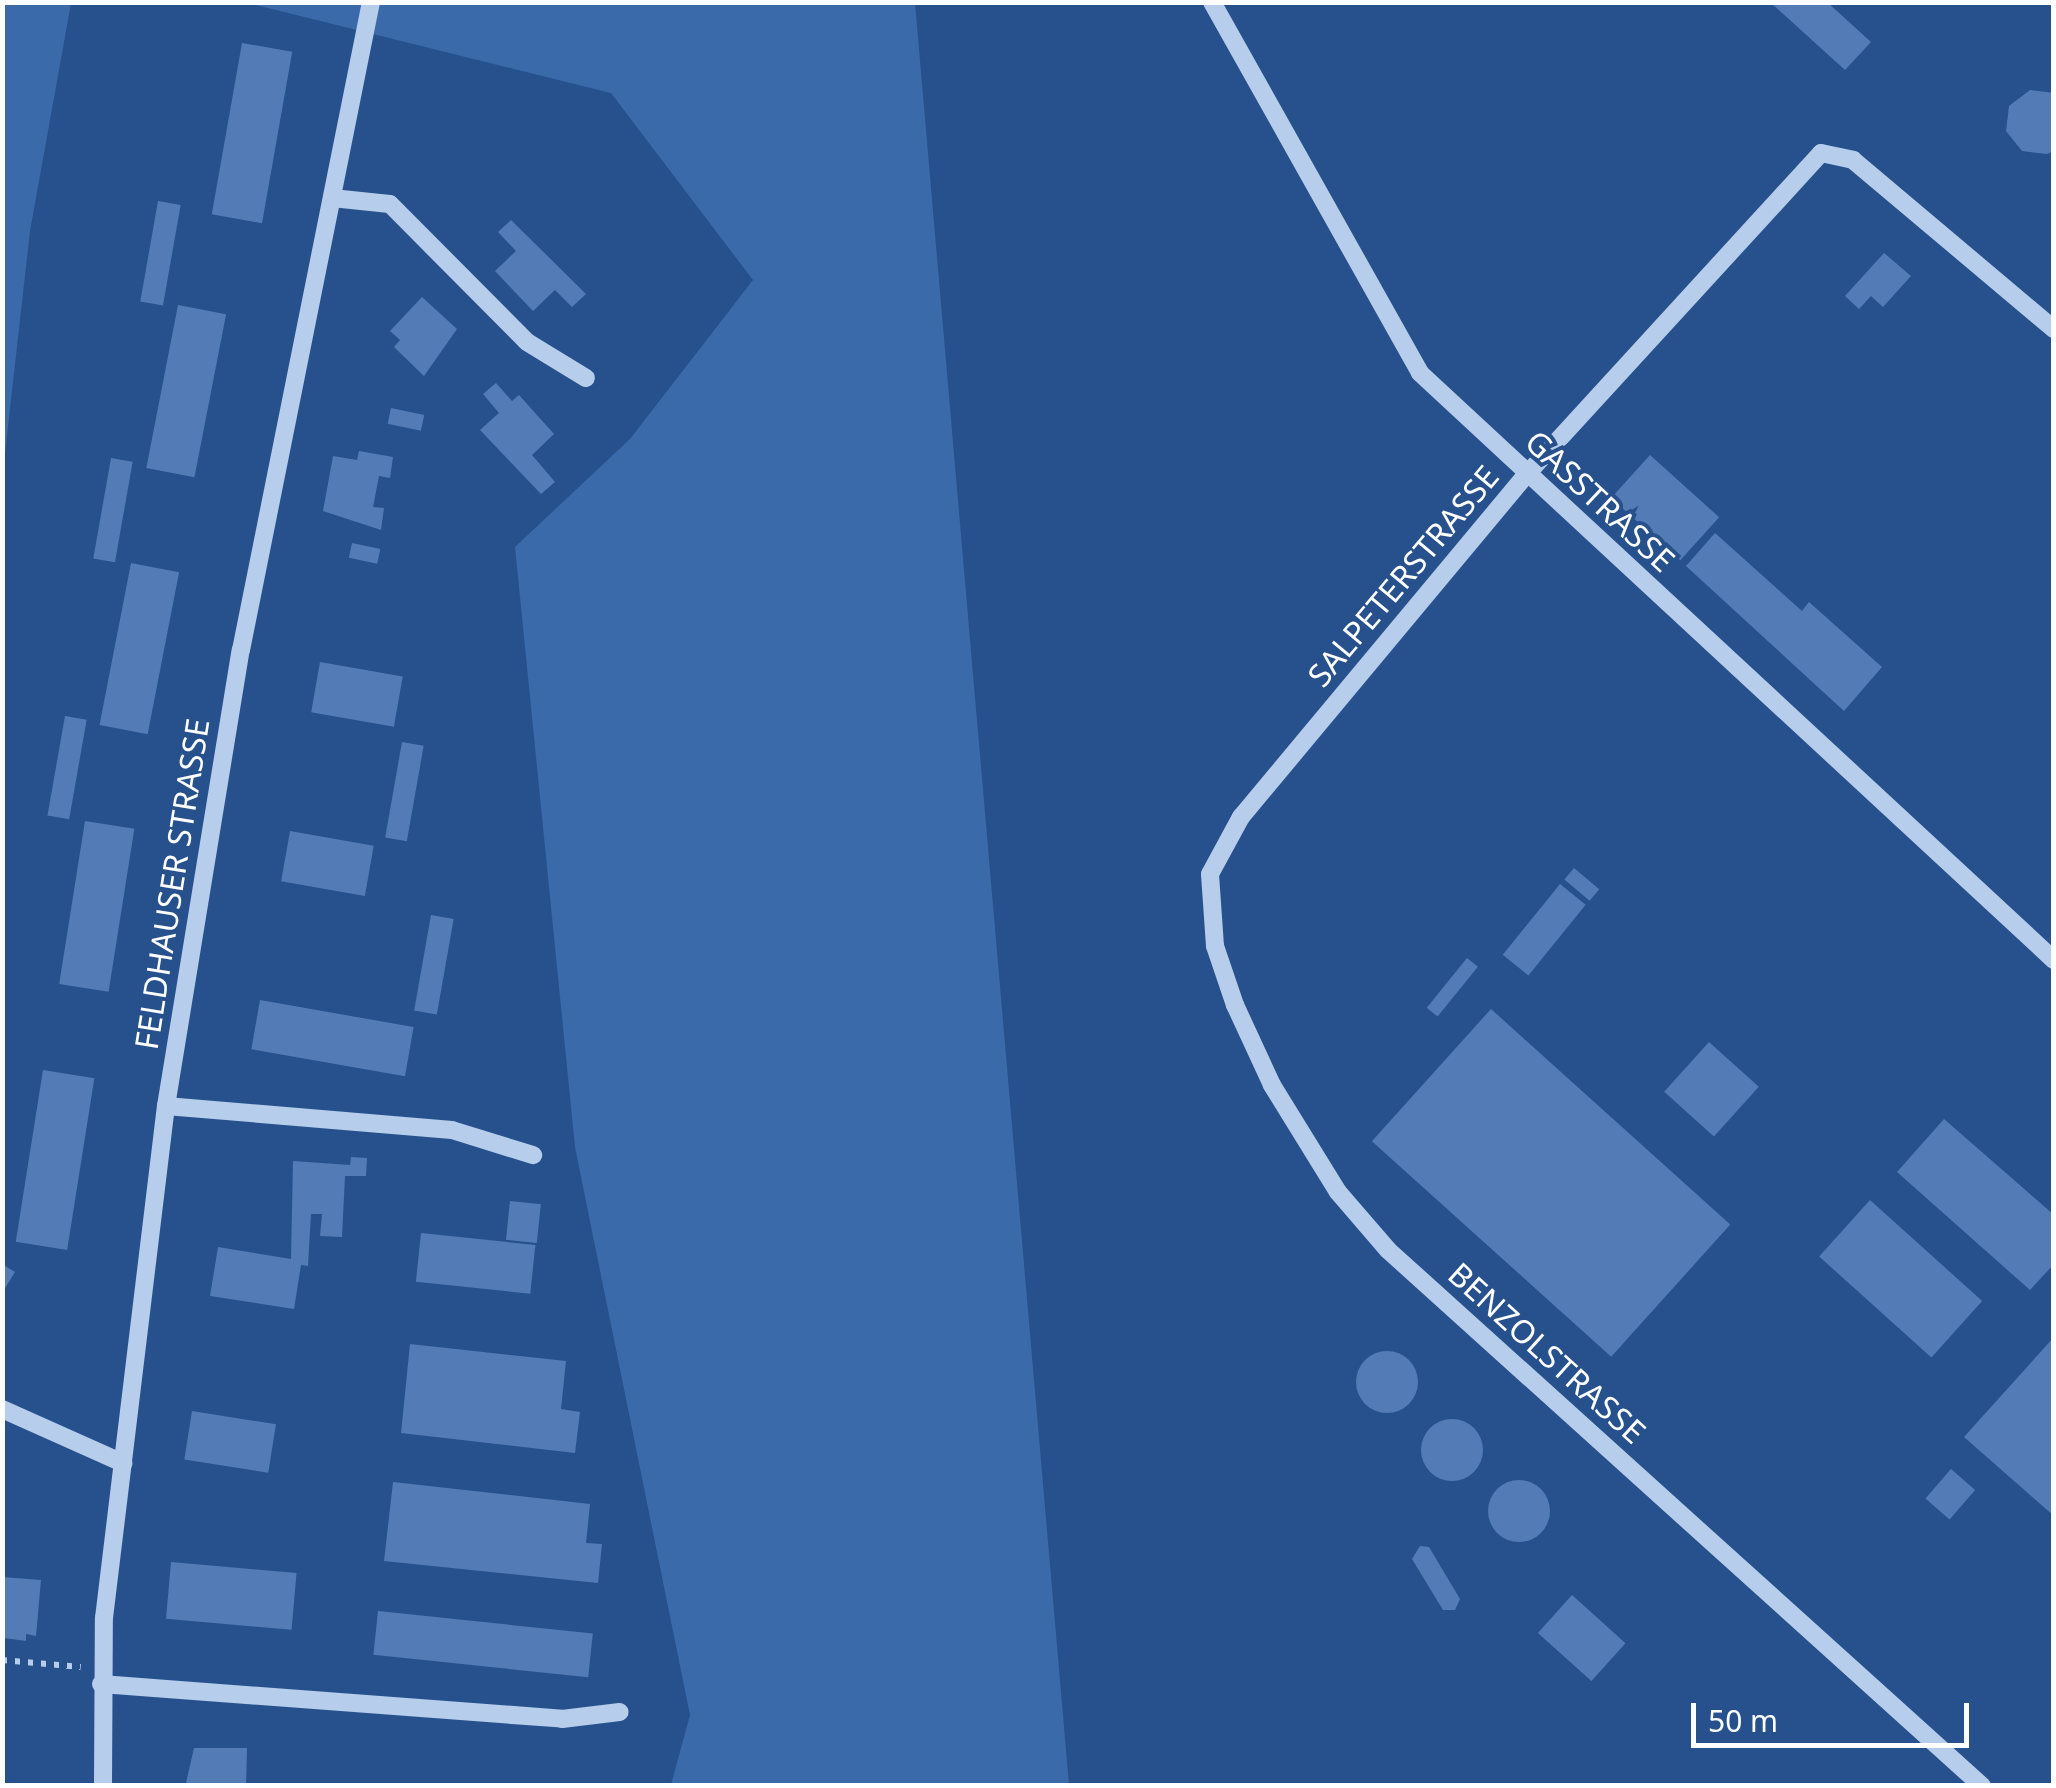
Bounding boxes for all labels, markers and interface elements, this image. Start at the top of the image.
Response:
street label: GASSTRASSE [1517,422,1683,580]
street label: SALPETERSTRASSE [1300,458,1506,694]
street label: FELDHAUSER STRASSE [127,716,217,1052]
street label: BENZOLSTRASSE [1441,1255,1653,1451]
scale bar [1696,1683,1974,1745]
text: 50 m [1708,1700,1778,1741]

